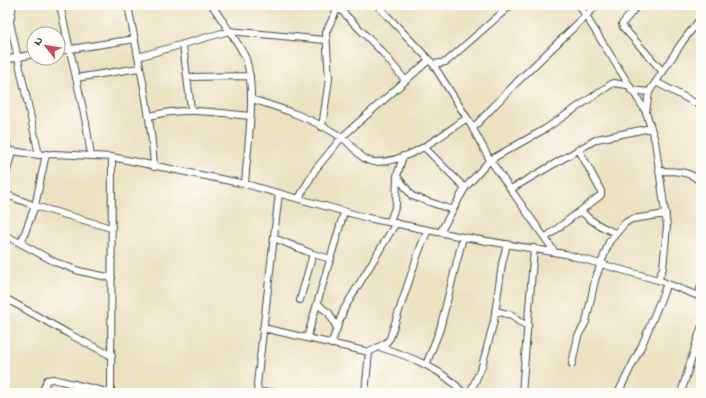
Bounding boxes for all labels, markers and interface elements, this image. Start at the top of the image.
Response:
north arrow [26,26,66,66]
text: N [30,34,47,49]

